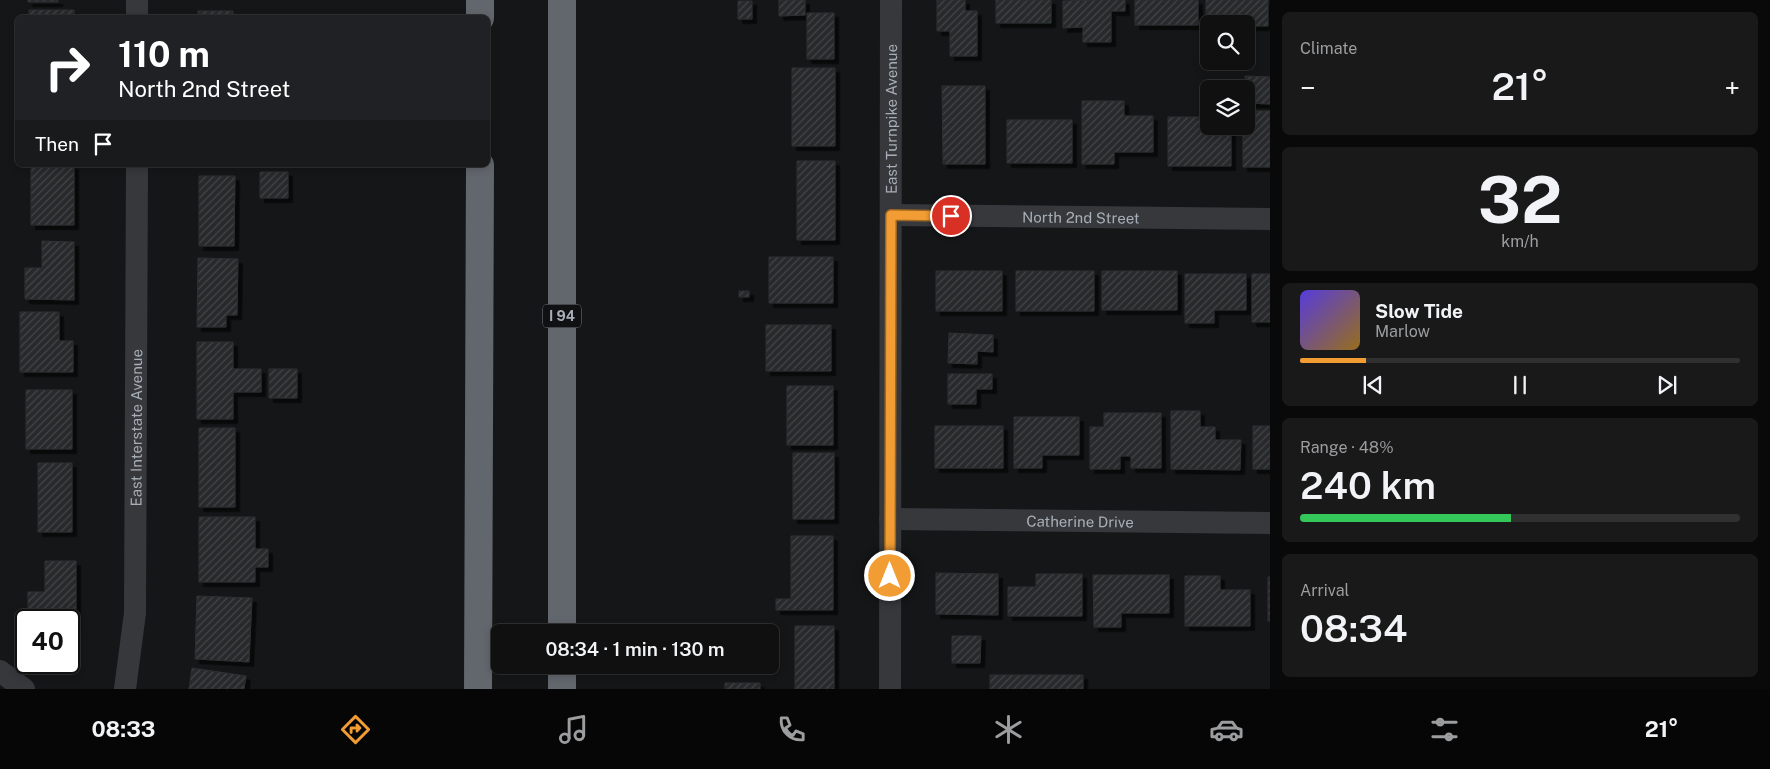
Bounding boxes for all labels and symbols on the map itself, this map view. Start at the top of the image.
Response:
street label: East Turnpike Avenue [882,44,899,194]
pin [930,195,972,237]
street label: North 2nd Street [1022,208,1140,226]
road number: I 94 [543,304,581,328]
street label: East Interstate Avenue [127,349,145,506]
street label: Catherine Drive [1026,512,1134,530]
position arrow [863,549,915,601]
speed limit sign: 40 [15,609,80,674]

